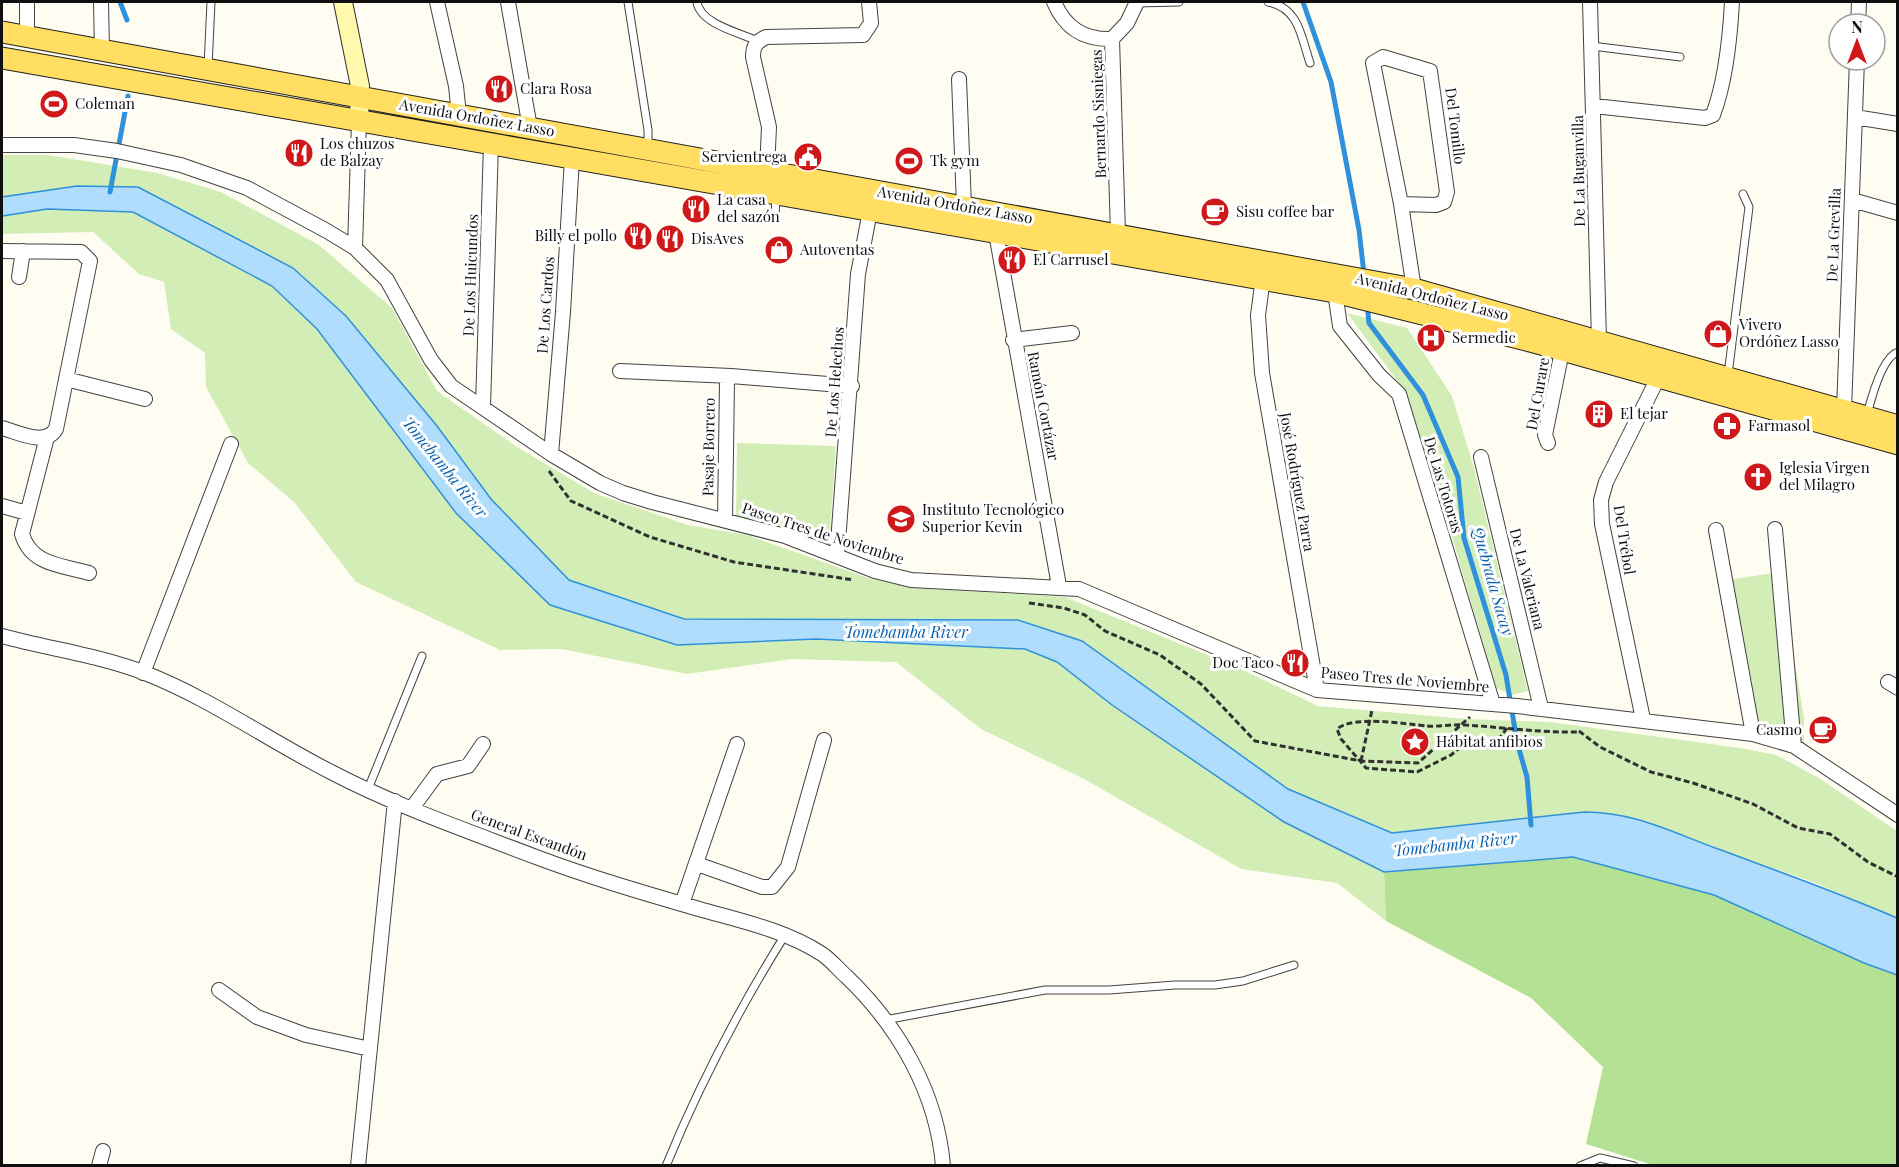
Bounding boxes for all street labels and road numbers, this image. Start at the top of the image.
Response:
street label: Bernardo Sisniegas [1086,49,1110,179]
street label: Del Tomillo [1441,86,1471,165]
street label: Avenida Ordoñez Lasso [397,93,556,141]
street label: De La Buganvilla [1567,114,1589,227]
street label: Avenida Ordoñez Lasso [875,180,1034,228]
street label: De La Grevilla [1821,187,1845,282]
street label: De Los Huicundos [458,213,482,337]
street label: De Los Cardos [532,256,558,354]
street label: Avenida Ordoñez Lasso [1353,267,1511,325]
street label: De Los Helechos [820,326,848,438]
street label: Ramón Cortázar [1024,350,1064,462]
street label: Del Curare [1521,356,1553,432]
street label: Pasaje Borrero [697,398,719,496]
street label: José Rodríguez Parra [1276,410,1320,553]
street label: De Las Totoras [1420,434,1468,535]
street label: Paseo Tres de Noviembre [740,497,907,569]
street label: Del Trébol [1610,504,1640,576]
street label: De La Valeriana [1506,526,1550,632]
street label: Paseo Tres de Noviembre [1320,662,1490,696]
street label: General Escandón [468,804,590,864]

